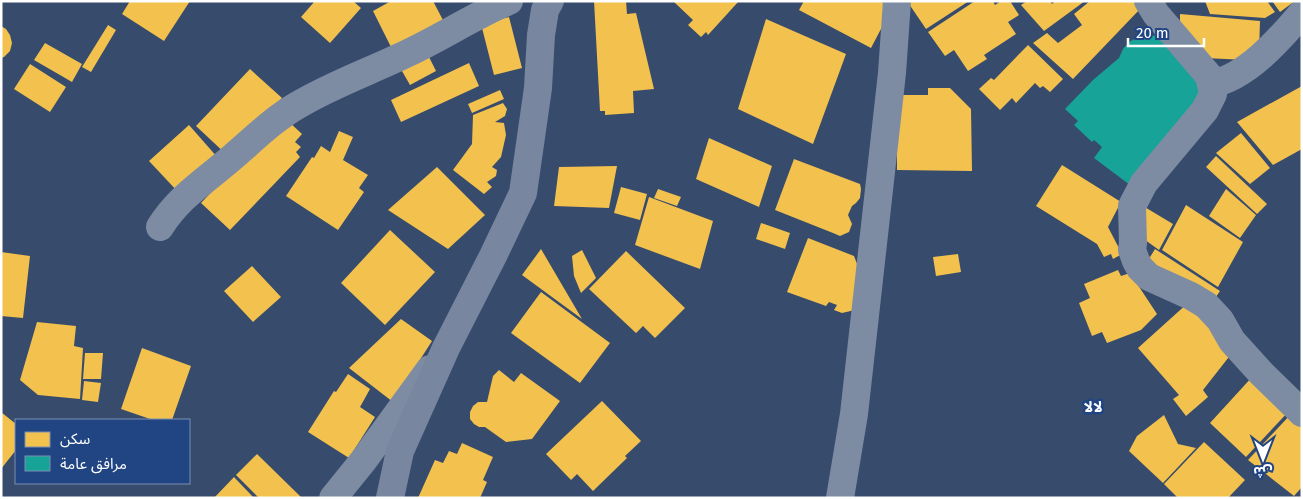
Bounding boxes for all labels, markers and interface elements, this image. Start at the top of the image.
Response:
scale bar [1128,15,1204,47]
text: 20 m [1136,24,1169,42]
district label: لالا [1084,398,1103,416]
legend [15,419,190,484]
text: سكن [60,430,91,448]
north arrow [1238,434,1288,484]
text: مرافق عامة [60,455,127,474]
text: ش [1253,463,1273,480]

